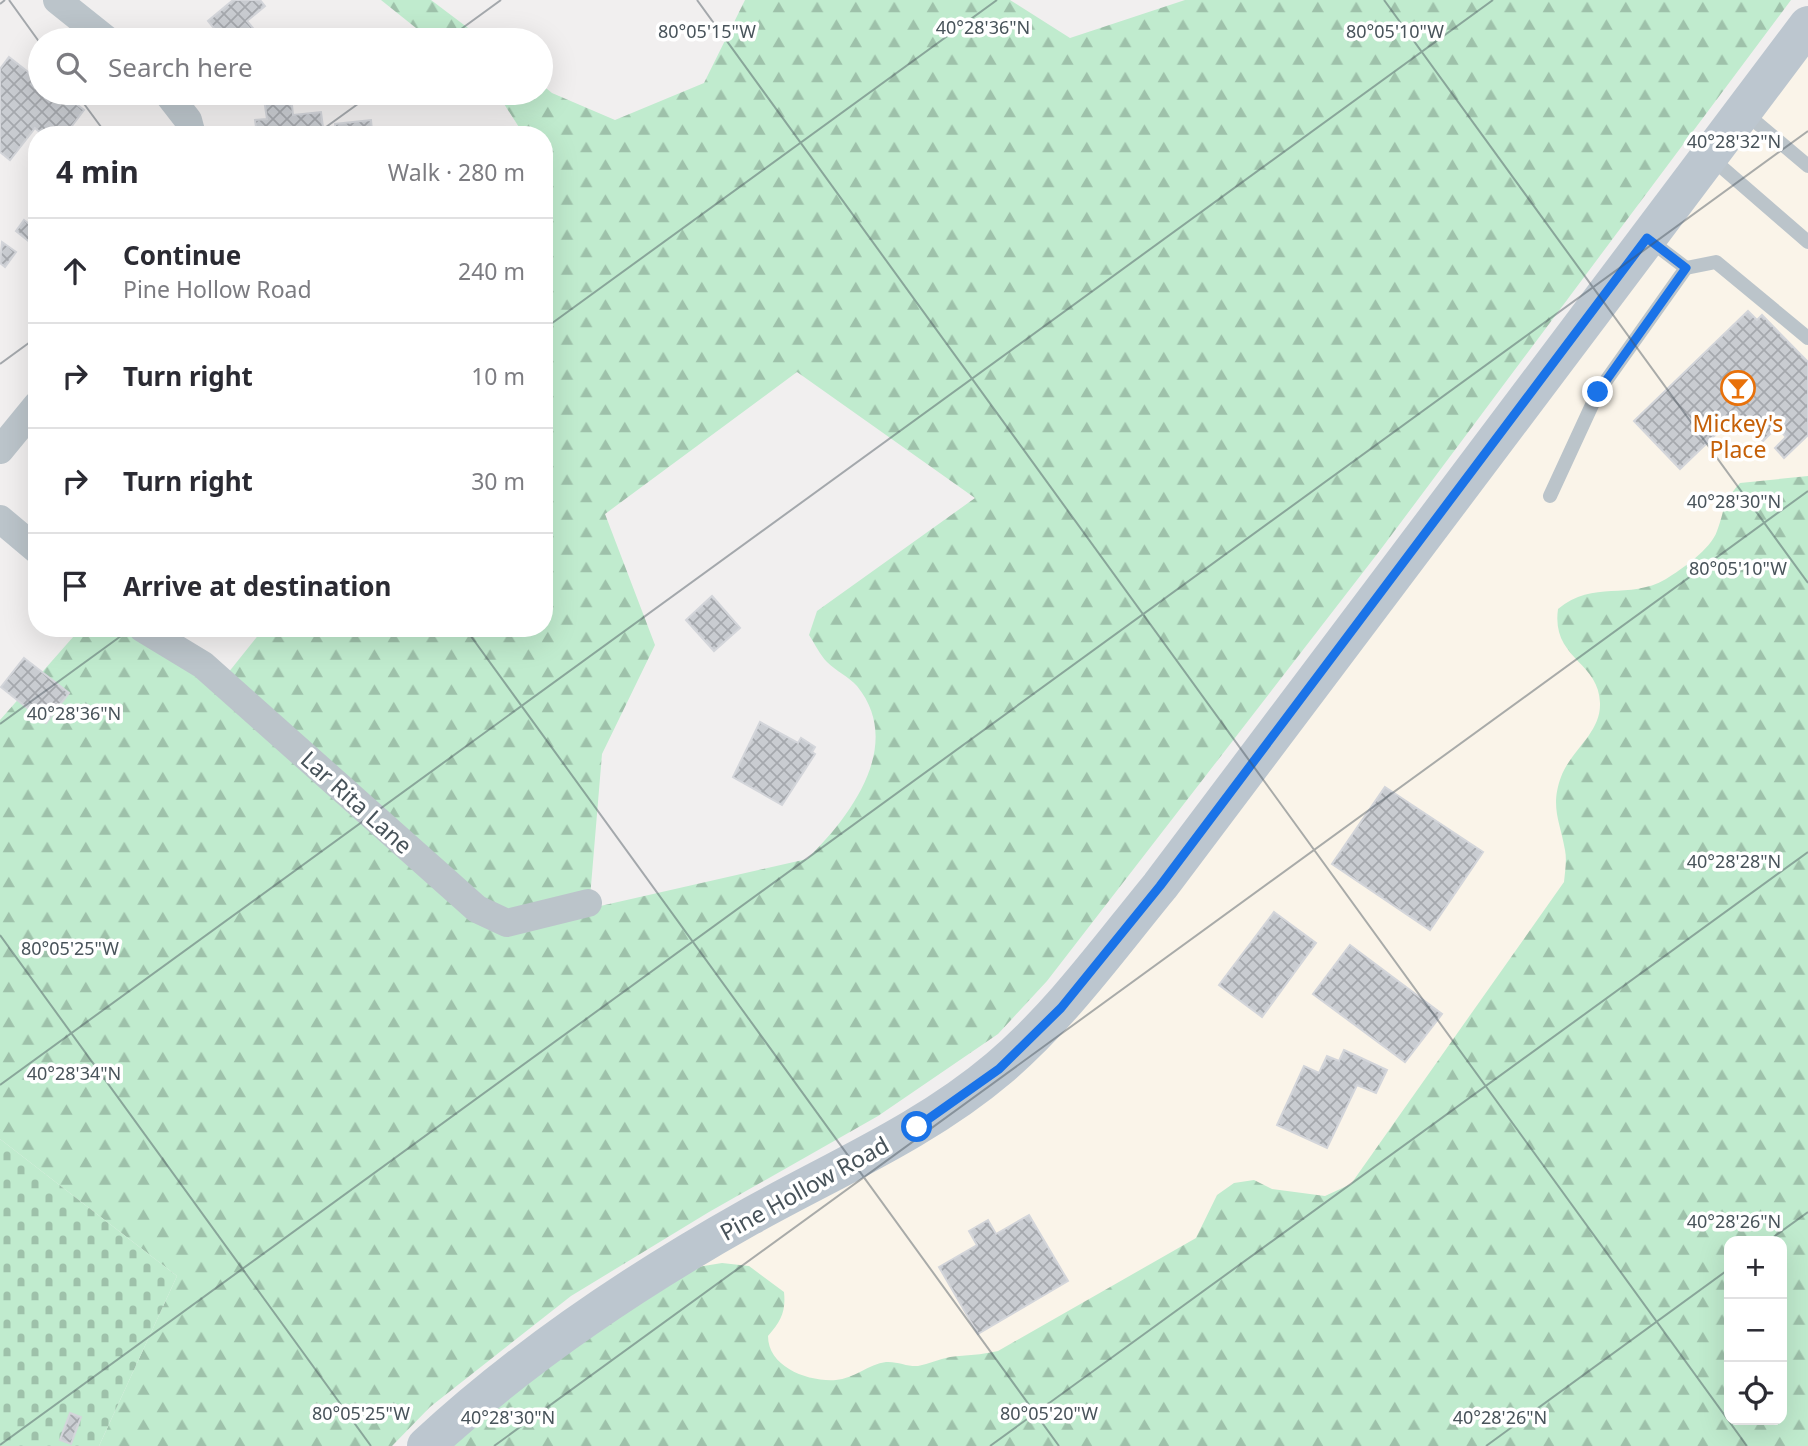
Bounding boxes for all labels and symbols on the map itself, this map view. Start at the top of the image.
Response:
text: 40°28'36"N [936,15,1030,39]
text: 80°05'15"W [658,19,756,43]
text: 80°05'10"W [1346,19,1444,43]
text: 40°28'32"N [1687,129,1781,153]
bar icon: Mickey's Place [1719,369,1757,407]
route end [1582,376,1613,407]
place label: Mickey's Place [1693,407,1783,465]
text: 40°28'30"N [1687,489,1781,513]
text: 80°05'10"W [1689,556,1787,580]
text: 40°28'36"N [27,701,121,725]
street label: Lar Rita Lane [294,743,420,861]
text: 40°28'28"N [1687,849,1781,873]
text: 80°05'25"W [21,936,119,960]
text: 40°28'34"N [27,1061,121,1085]
route start [901,1111,932,1142]
street label: Pine Hollow Road [714,1128,894,1248]
text: 40°28'26"N [1687,1209,1781,1233]
text: 80°05'25"W [312,1401,410,1425]
text: 80°05'20"W [1000,1401,1098,1425]
text: 40°28'30"N [461,1405,555,1429]
text: 40°28'26"N [1453,1405,1547,1429]

